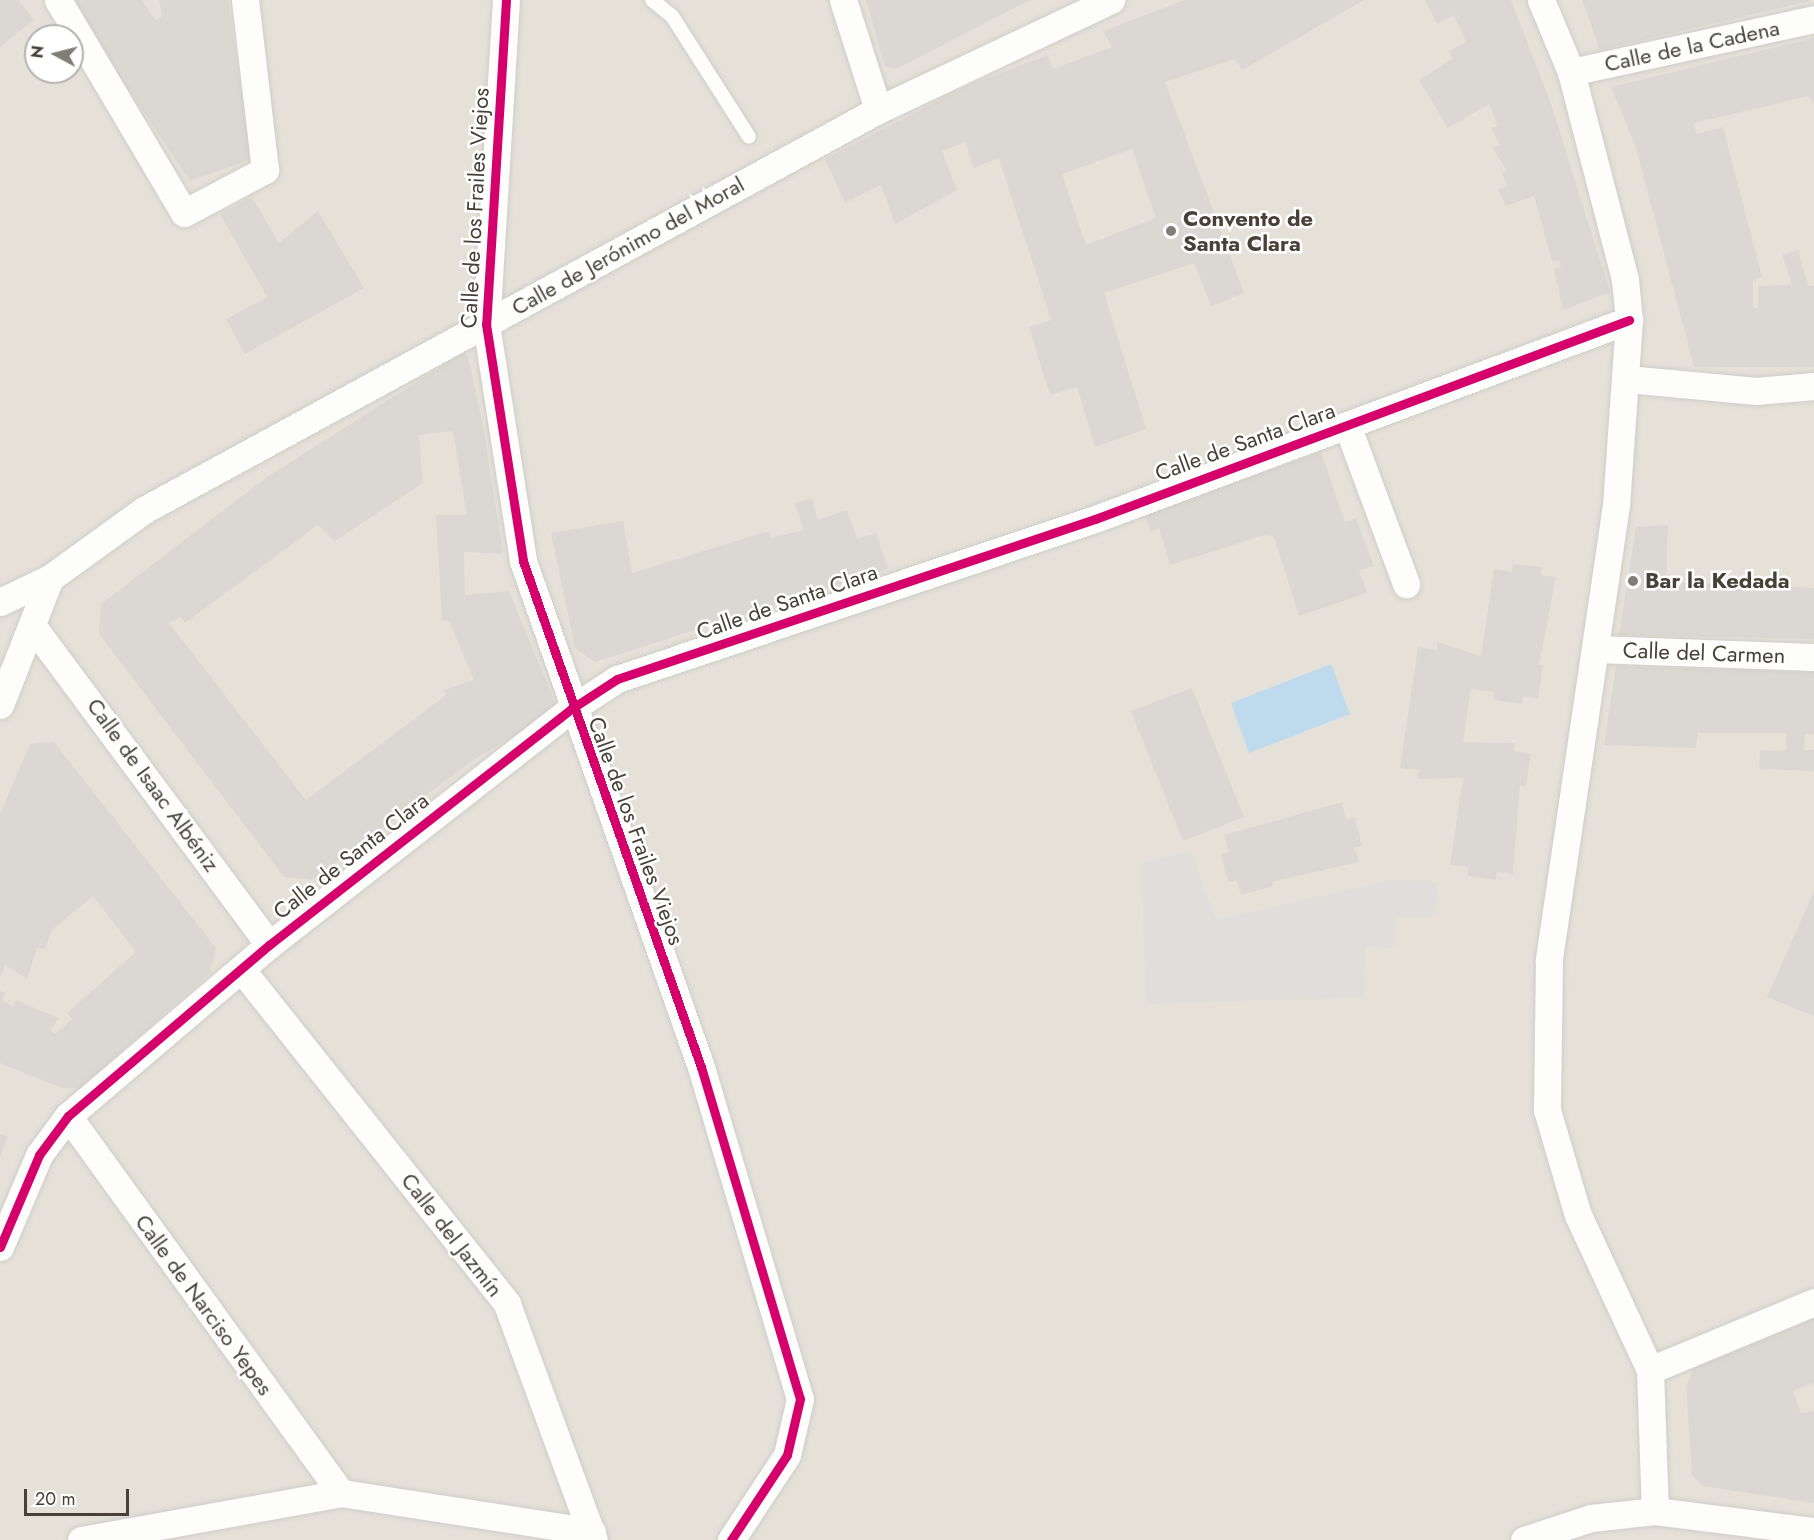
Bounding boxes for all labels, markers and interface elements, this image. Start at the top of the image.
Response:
street label: Calle de la Cadena [1602,15,1782,77]
north arrow [24,24,84,84]
text: N [25,44,50,60]
street label: Calle de los Frailes Viejos [456,87,494,329]
street label: Calle de Jerónimo del Moral [507,171,749,321]
place label: Convento de Santa Clara [1183,205,1313,256]
marker: Convento de Santa Clara [1164,224,1178,238]
street label: Calle de Santa Clara [1151,397,1339,487]
street label: Calle de Santa Clara [693,559,881,645]
place label: Bar la Kedada [1645,568,1790,594]
marker: Bar la Kedada [1626,574,1640,588]
street label: Calle del Carmen [1622,637,1786,669]
street label: Calle de Isaac Albéniz [81,693,225,877]
street label: Calle de los Frailes Viejos [582,713,690,949]
street label: Calle de Santa Clara [268,787,434,925]
street label: Calle del Jazmín [396,1168,508,1302]
street label: Calle de Narciso Yepes [130,1209,278,1401]
scale bar [27,1477,132,1515]
text: 20 m [35,1486,75,1512]

